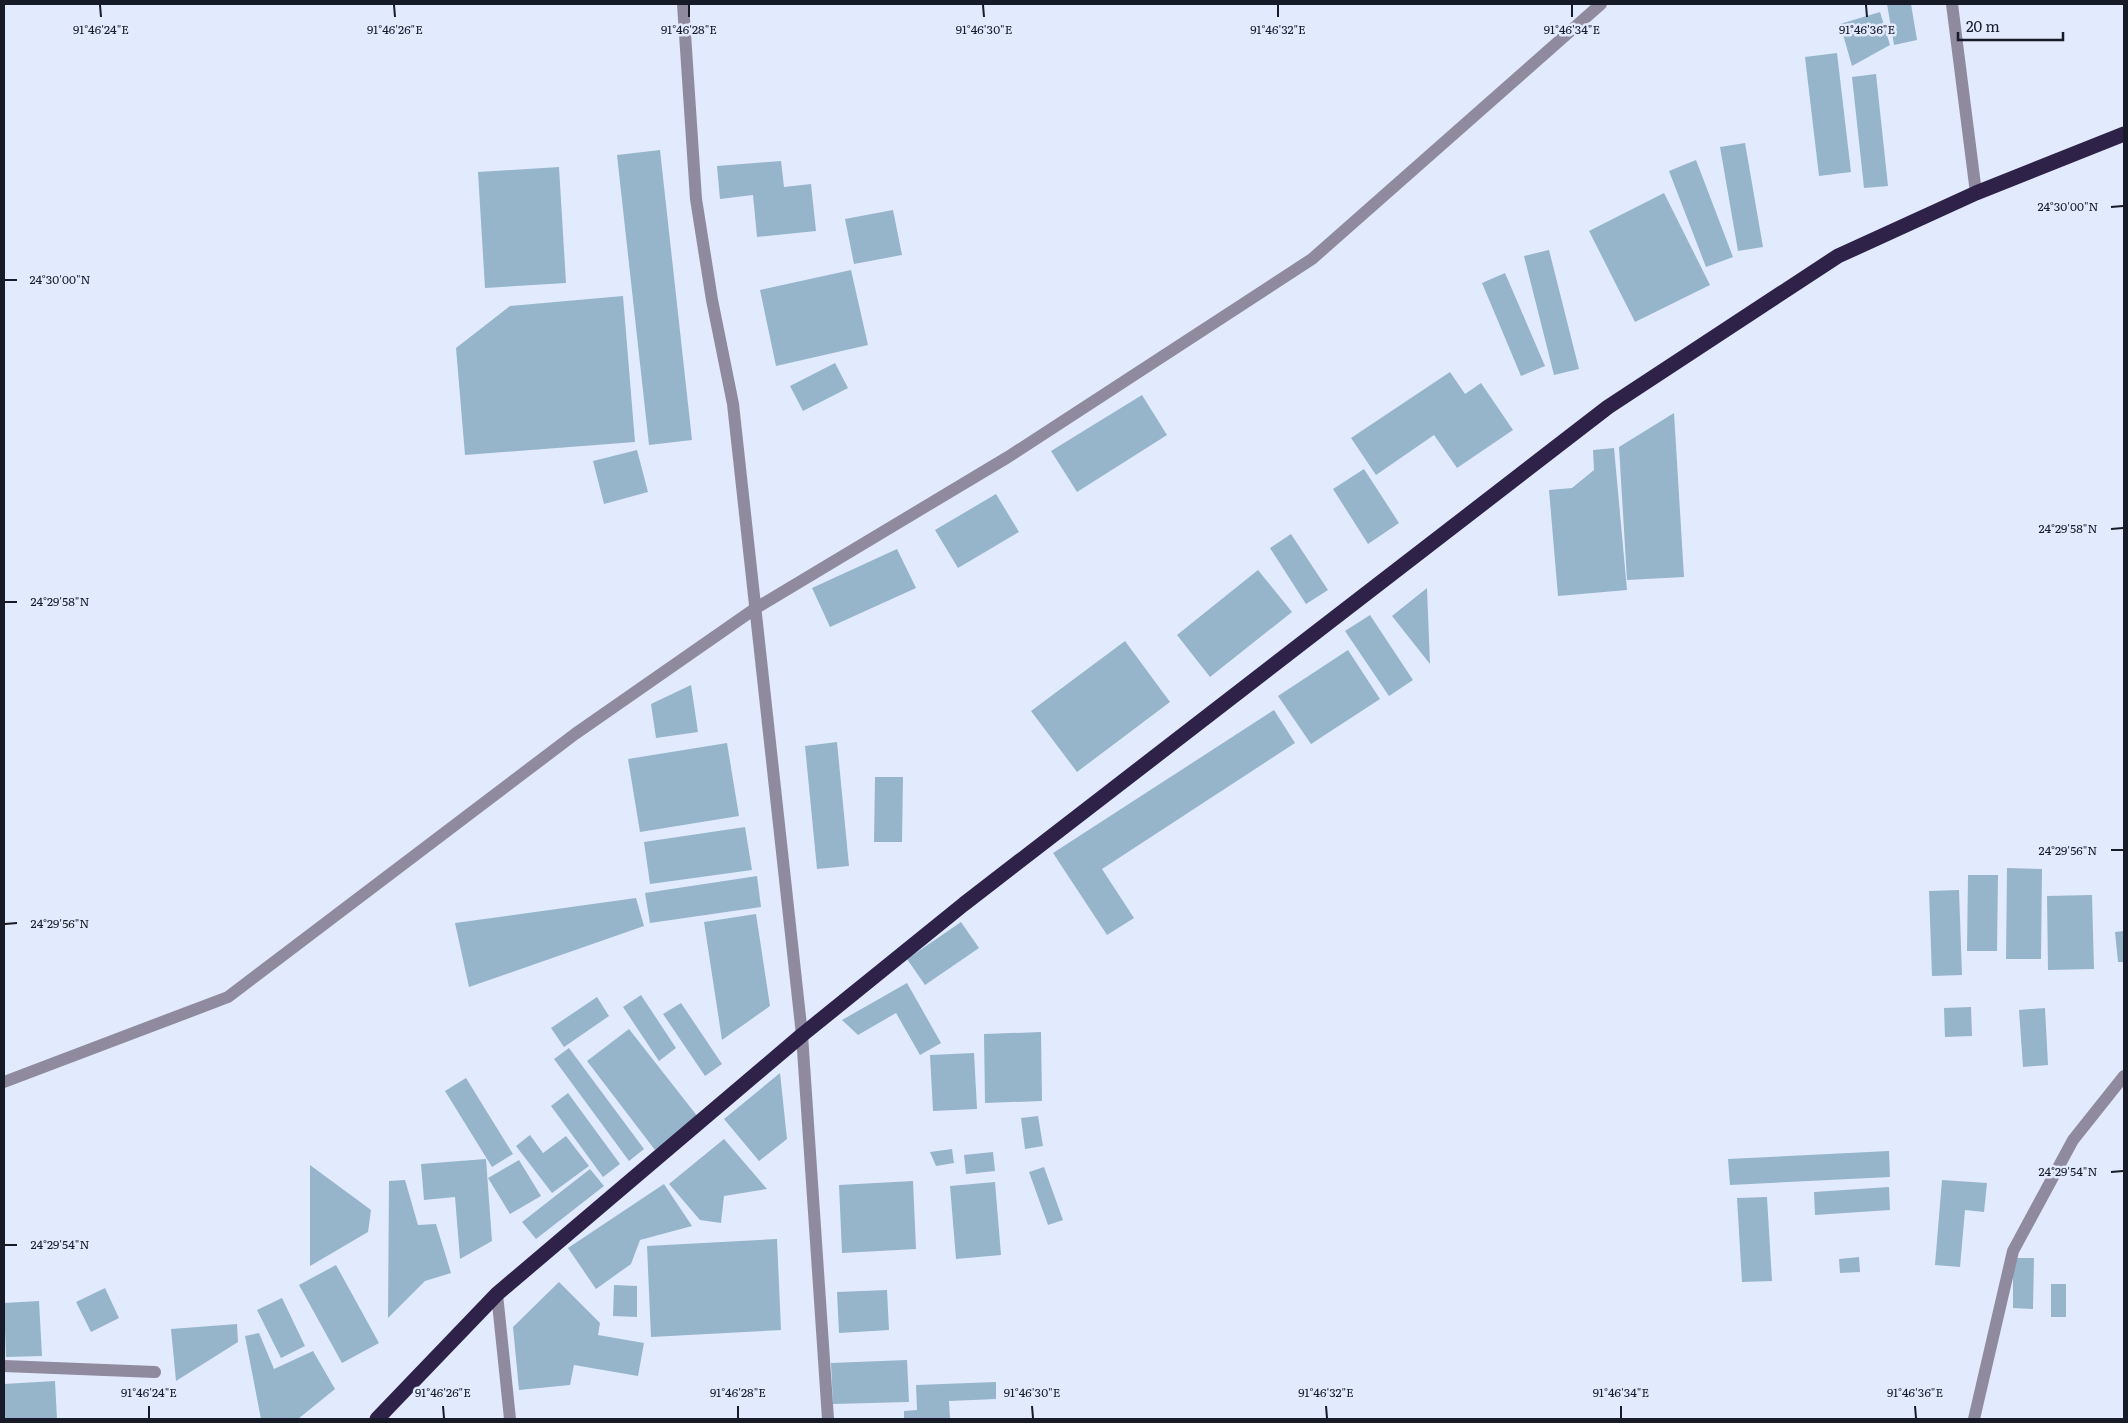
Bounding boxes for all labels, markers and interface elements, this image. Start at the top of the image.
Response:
scale bar [1958,10,2063,42]
text: 20 m [1966,14,2000,37]
text: 91°46'24"E [73,20,129,38]
text: 91°46'26"E [367,20,423,38]
text: 91°46'28"E [661,20,717,38]
text: 91°46'30"E [956,20,1013,38]
text: 91°46'32"E [1250,20,1306,38]
text: 91°46'34"E [1544,20,1601,38]
text: 91°46'36"E [1839,20,1895,38]
text: 24°30'00"N [2037,197,2099,215]
text: 24°30'00"N [29,270,91,288]
text: 24°29'58"N [2039,519,2097,537]
text: 24°29'58"N [31,592,89,610]
text: 24°29'56"N [2039,841,2097,859]
text: 24°29'56"N [31,914,89,932]
text: 24°29'54"N [2039,1162,2097,1180]
text: 24°29'54"N [31,1235,89,1253]
text: 91°46'24"E [121,1383,177,1401]
text: 91°46'26"E [415,1383,471,1401]
text: 91°46'28"E [710,1383,766,1401]
text: 91°46'30"E [1004,1383,1061,1401]
text: 91°46'32"E [1298,1383,1354,1401]
text: 91°46'34"E [1593,1383,1650,1401]
text: 91°46'36"E [1887,1383,1943,1401]

